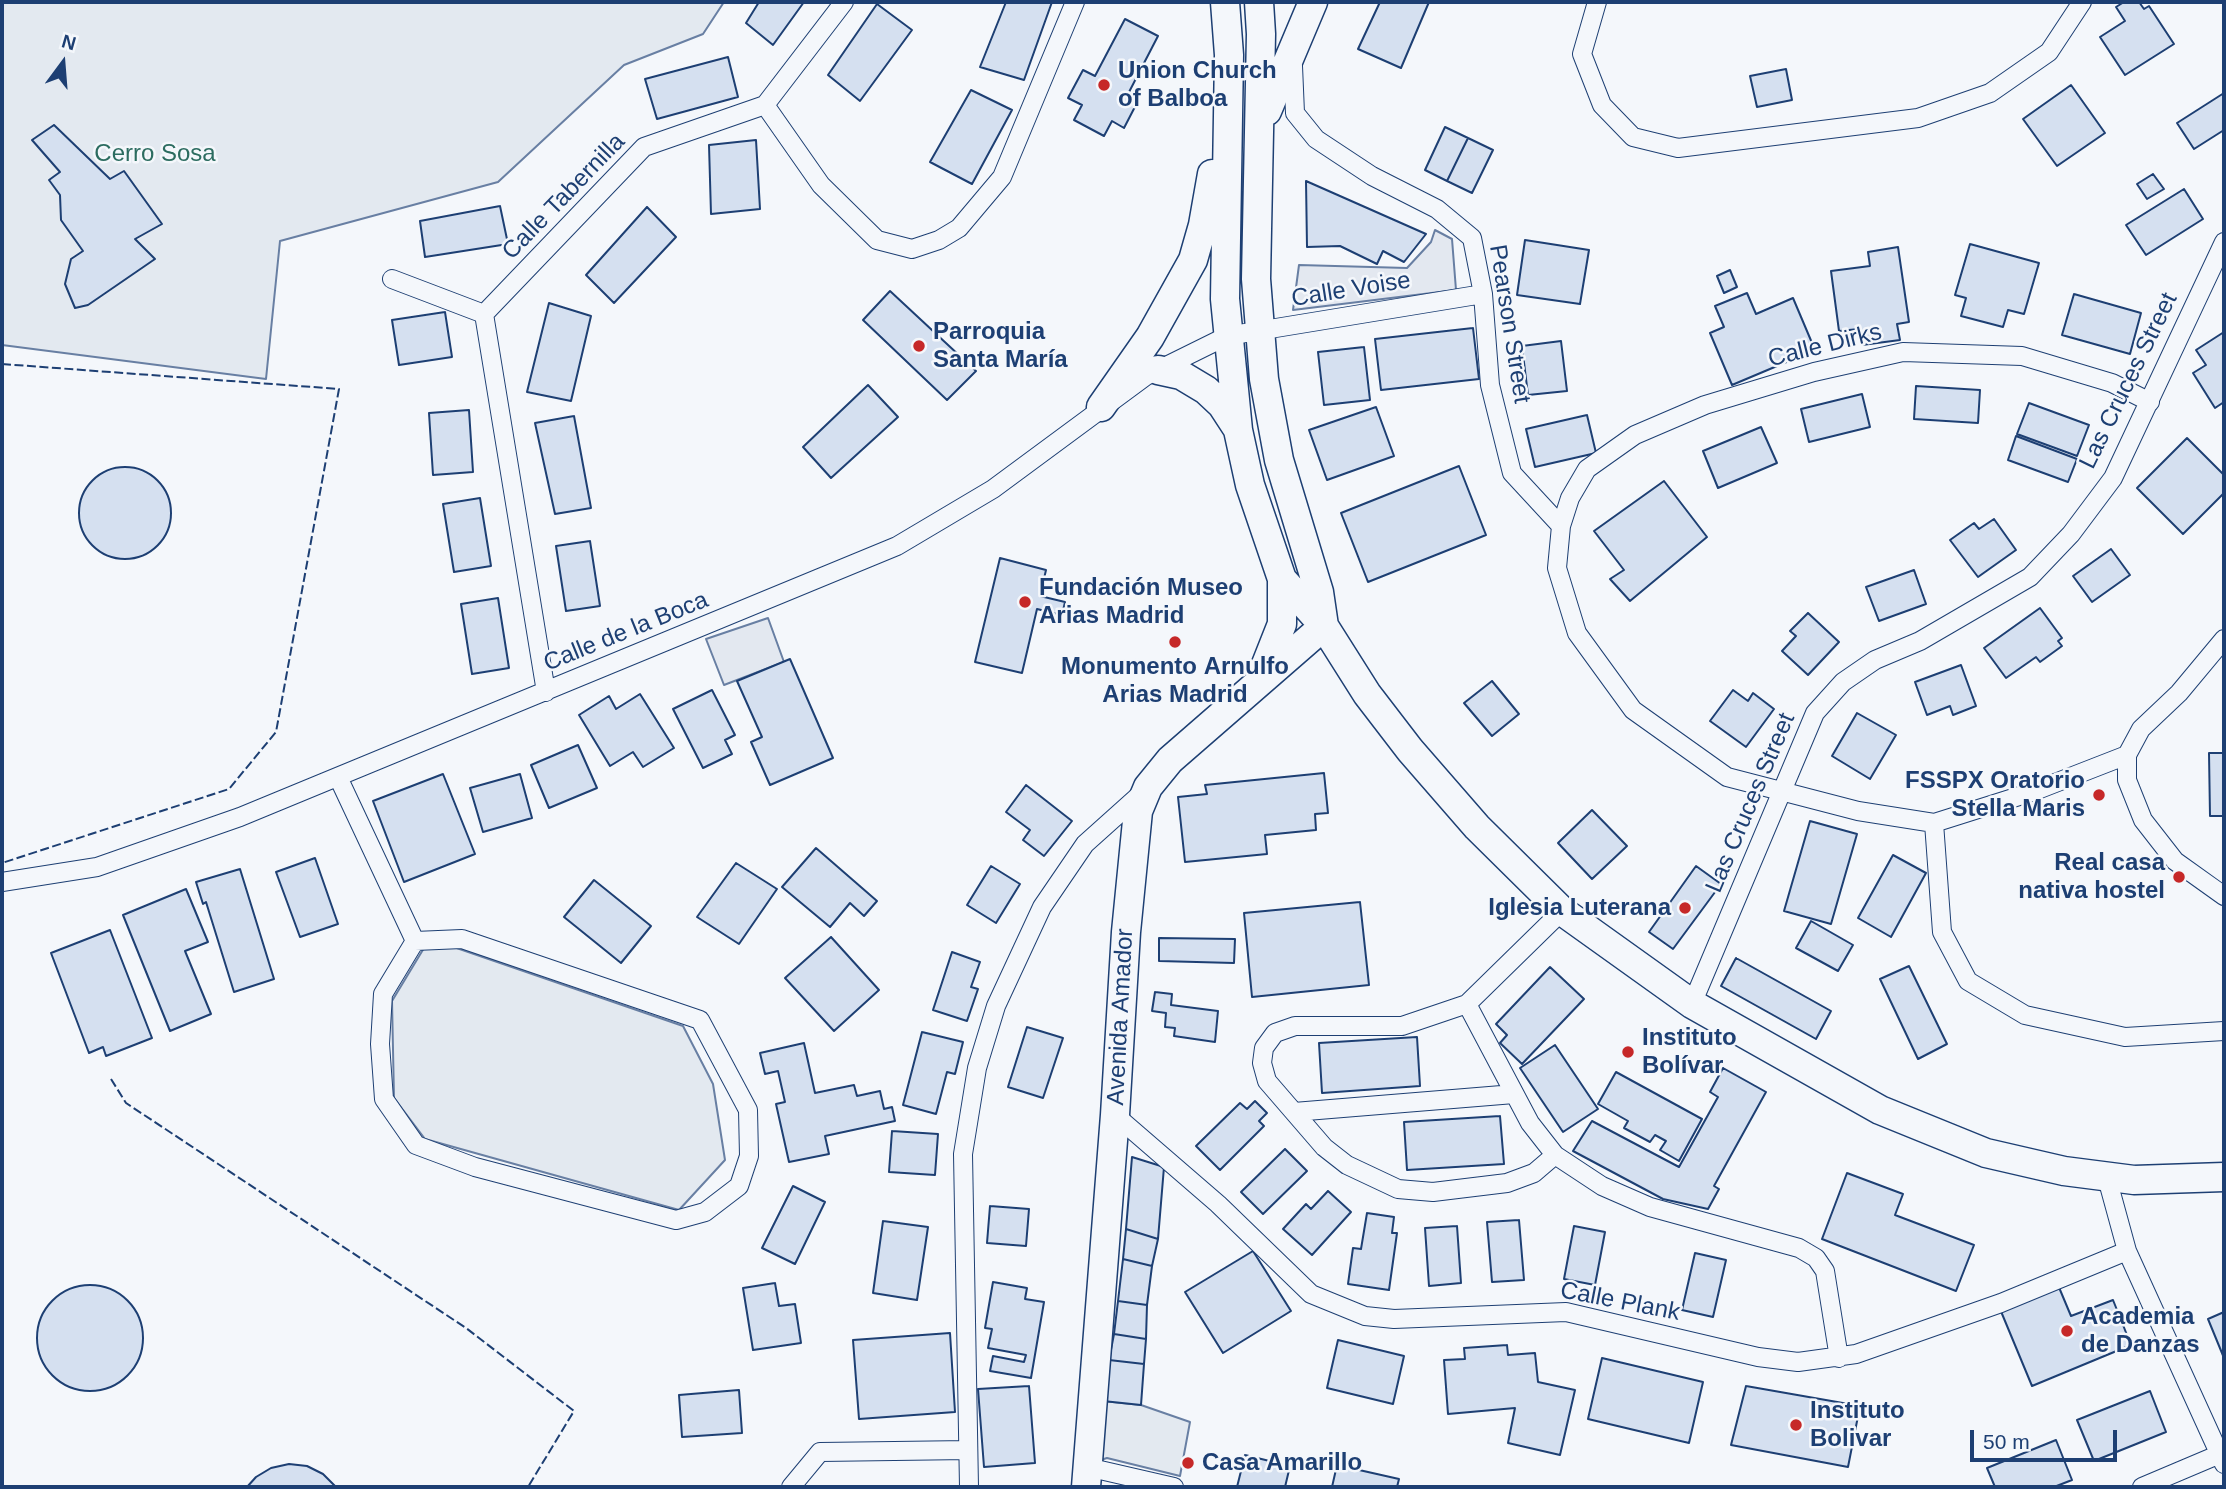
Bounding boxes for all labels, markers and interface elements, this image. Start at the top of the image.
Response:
north arrow [28,28,98,98]
text: N [59,30,78,54]
place label: Union Church of Balboa [1118,57,1277,113]
marker: Union Church of Balboa [1096,77,1112,93]
street label: Calle Tabernilla [497,128,631,266]
park label: Cerro Sosa [94,140,216,168]
street label: Pearson Street [1482,243,1536,405]
street label: Calle Voise [1289,266,1413,314]
street label: Las Cruces Street [2074,288,2184,474]
place label: Parroquia Santa María [933,318,1068,374]
street label: Calle Dirks [1765,318,1885,374]
marker: Parroquia Santa María [911,338,927,354]
place label: Fundación Museo Arias Madrid [1039,574,1243,630]
street label: Calle de la Boca [540,586,712,678]
marker: Fundación Museo Arias Madrid [1017,594,1033,610]
marker: Monumento Arnulfo Arias Madrid [1167,634,1183,650]
place label: Monumento Arnulfo Arias Madrid [1061,653,1289,709]
street label: Las Cruces Street [1700,709,1802,897]
place label: FSSPX Oratorio Stella Maris [1905,767,2085,823]
marker: FSSPX Oratorio Stella Maris [2091,787,2107,803]
place label: Real casa nativa hostel [2018,849,2165,905]
marker: Real casa nativa hostel [2171,869,2187,885]
place label: Iglesia Luterana [1488,894,1671,922]
marker: Iglesia Luterana [1677,900,1693,916]
street label: Avenida Amador [1102,928,1140,1106]
place label: Instituto Bolívar [1642,1024,1737,1080]
marker: Instituto Bolívar [1620,1044,1636,1060]
street label: Calle Plank [1558,1276,1682,1328]
place label: Academia de Danzas [2081,1303,2200,1359]
marker: Academia de Danzas [2059,1323,2075,1339]
place label: Instituto Bolivar [1810,1397,1905,1453]
scale bar [1974,1416,2121,1460]
marker: Instituto Bolivar [1788,1417,1804,1433]
text: 50 m [1983,1430,2030,1453]
place label: Casa Amarillo [1202,1449,1362,1477]
marker: Casa Amarillo [1180,1455,1196,1471]

